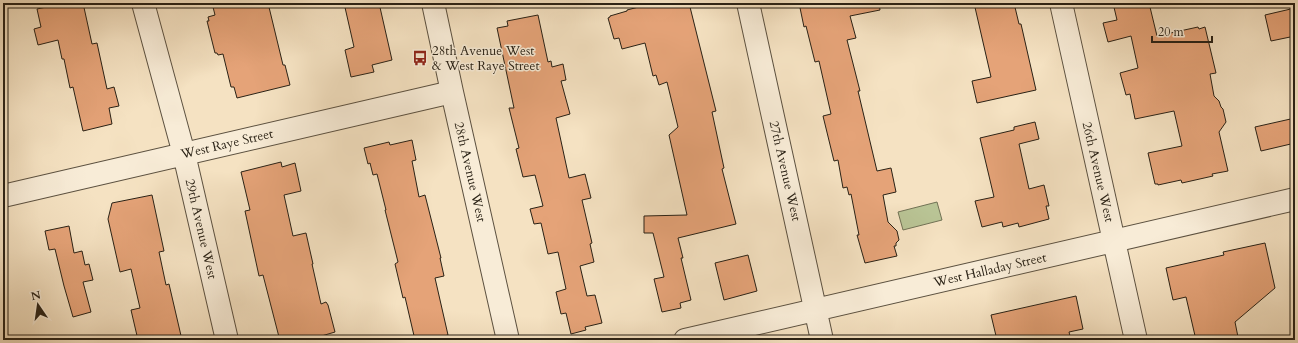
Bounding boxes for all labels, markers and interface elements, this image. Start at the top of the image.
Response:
scale bar [1152,18,1212,44]
text: 20 m [1158,24,1185,40]
place label: 28th Avenue West & West Raye Street [432,42,540,75]
bus stop icon: 28th Avenue West & West Raye Street [411,49,429,67]
street label: 27th Avenue West [765,119,805,223]
street label: 28th Avenue West [450,120,490,224]
street label: 26th Avenue West [1078,120,1118,224]
street label: West Raye Street [178,125,275,164]
street label: 29th Avenue West [181,177,221,281]
street label: West Halladay Street [931,248,1048,292]
north arrow [18,285,58,325]
text: N [30,287,43,304]

